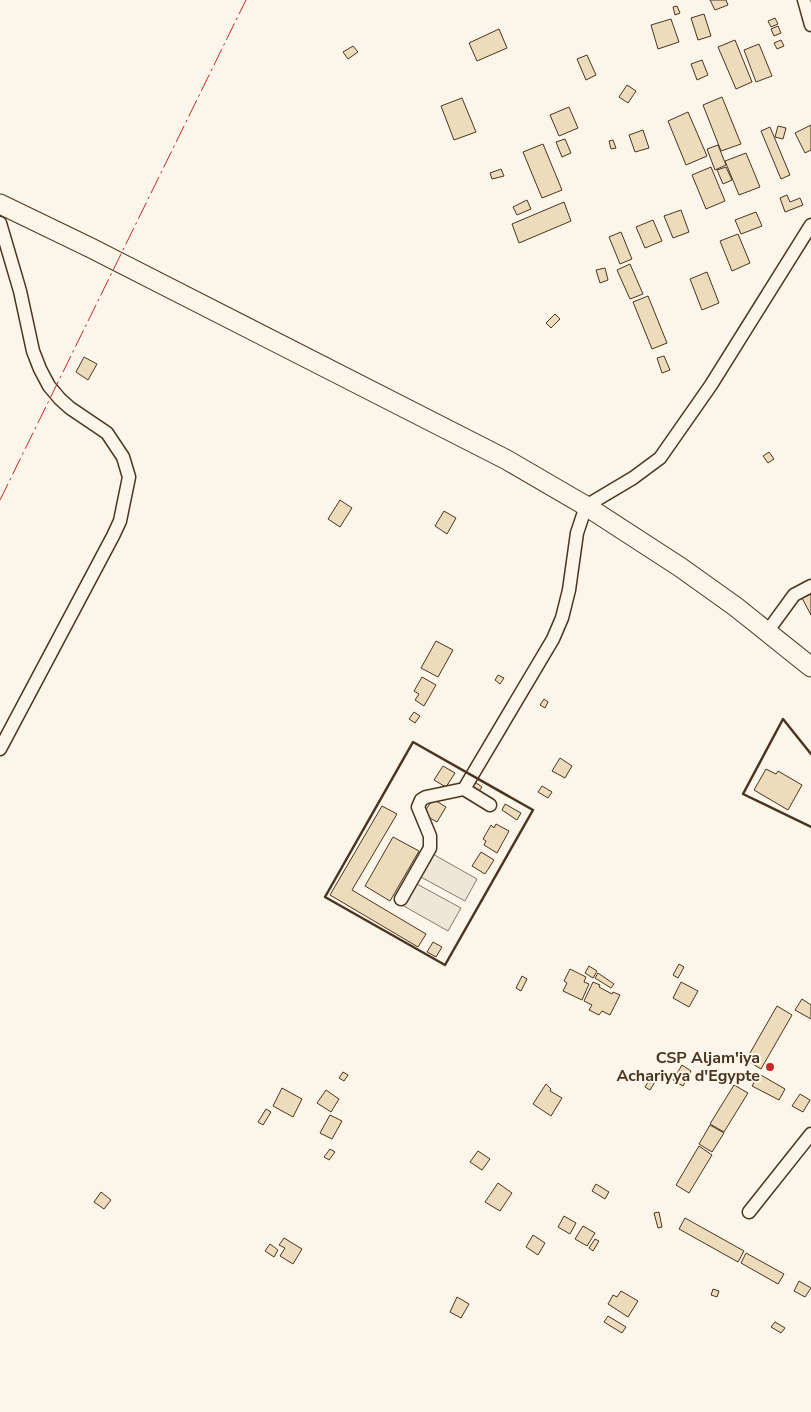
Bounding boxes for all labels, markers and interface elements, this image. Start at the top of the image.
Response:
place label: CSP Aljam'iya Achariyya d'Egypte [616,1047,760,1087]
marker: CSP Aljam'iya Achariyya d'Egypte [764,1061,776,1073]

